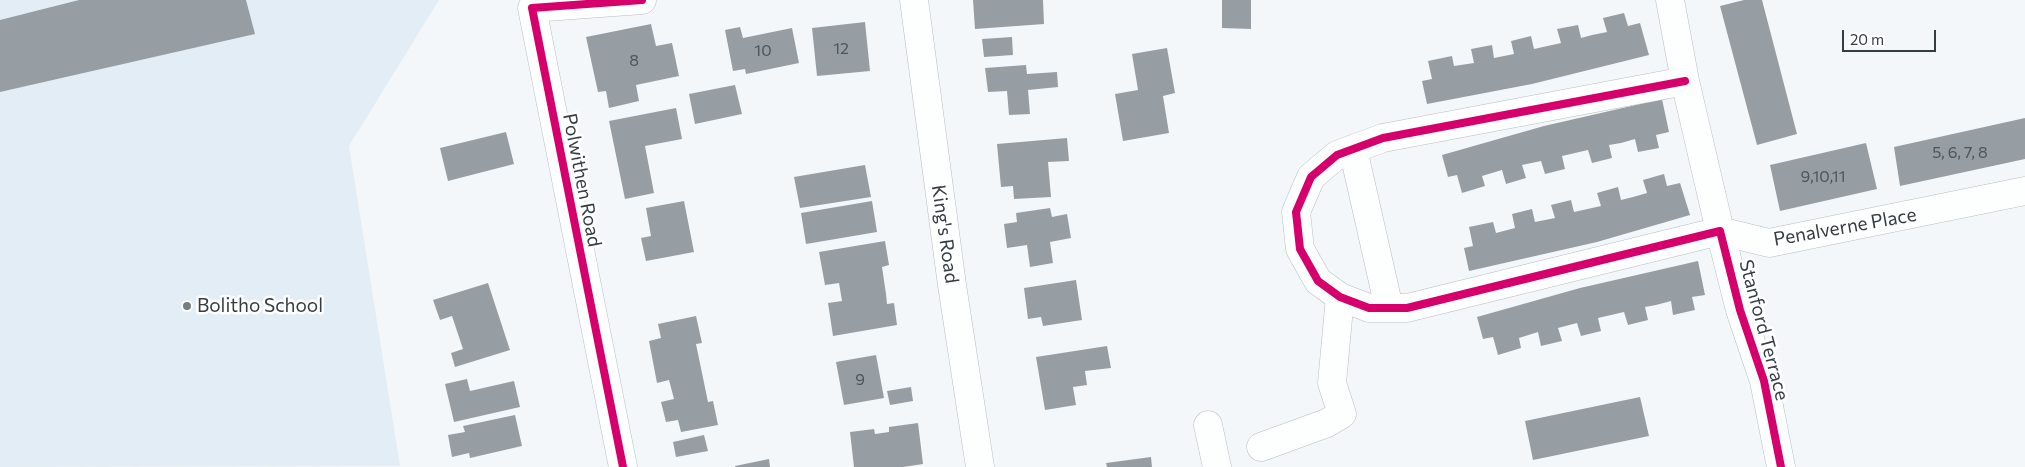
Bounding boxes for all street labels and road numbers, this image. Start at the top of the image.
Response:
street label: Polwithen Road [558,111,606,249]
street label: King's Road [927,183,963,285]
street label: Penalverne Place [1772,203,1918,251]
street label: Stanford Terrace [1734,257,1794,403]

